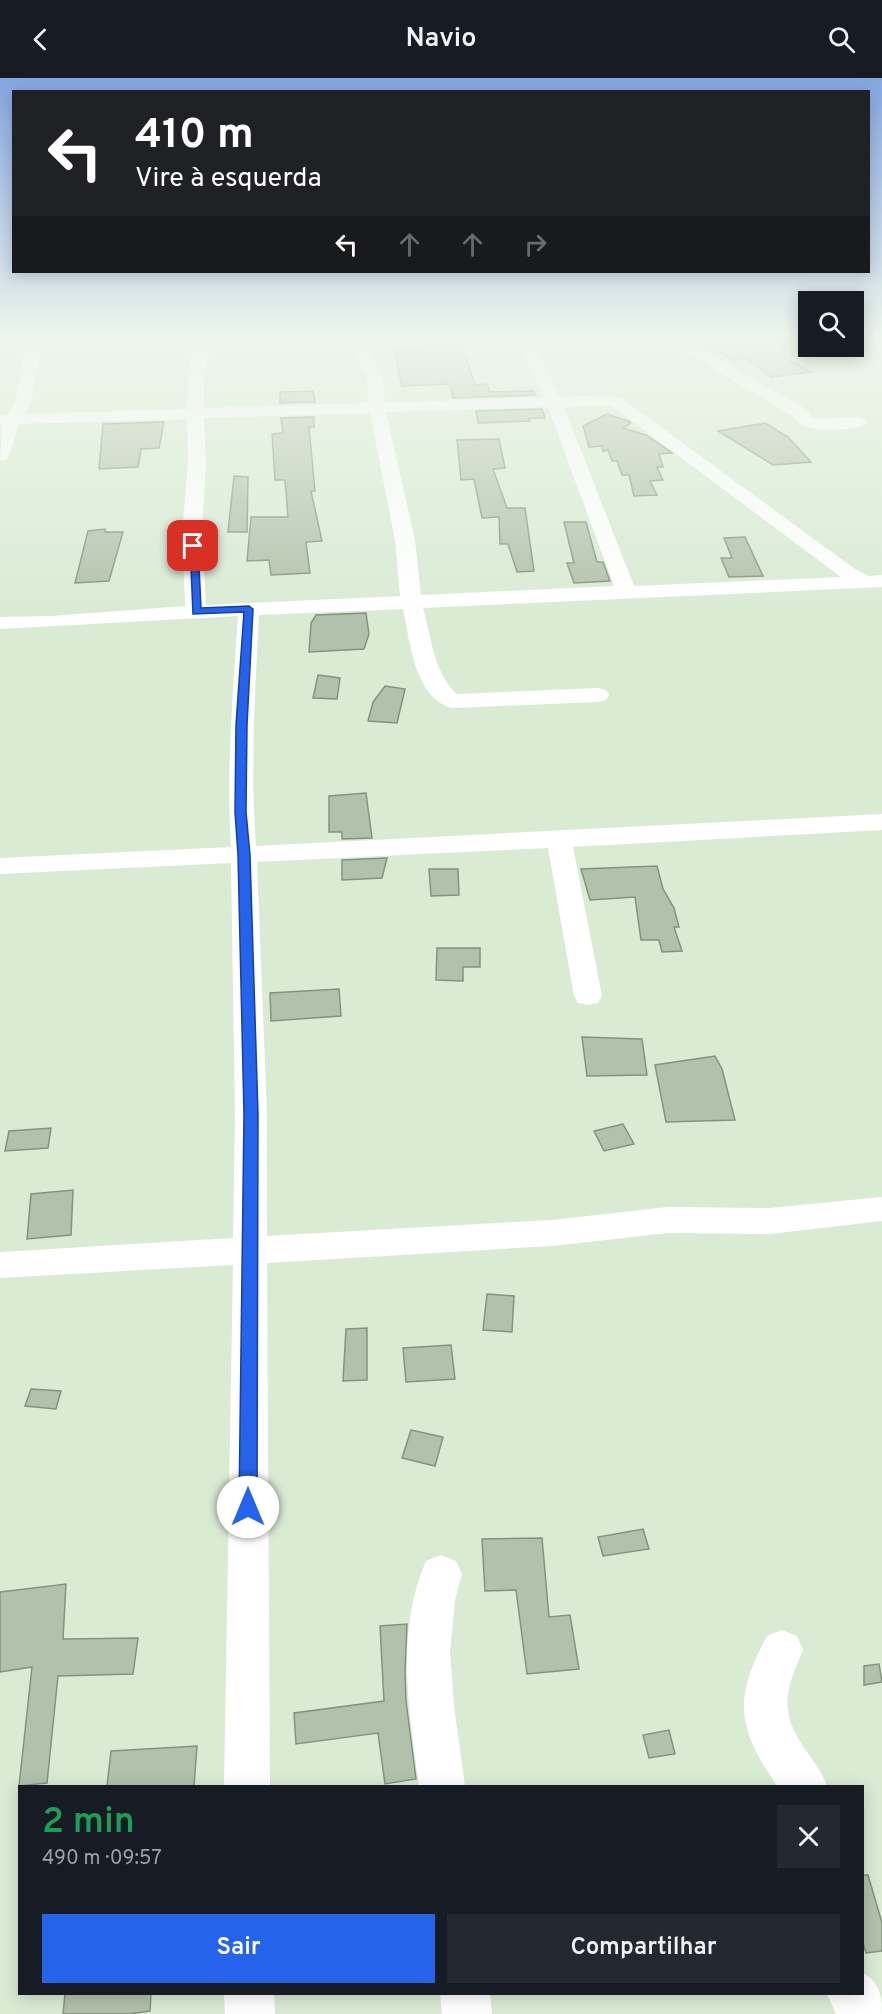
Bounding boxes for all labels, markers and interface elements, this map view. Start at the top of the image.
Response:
text: Navio [406,22,476,56]
icon: back [24,23,57,56]
icon: search [825,23,858,56]
text: 410 m [135,110,254,163]
icon: left [36,114,114,192]
text: Vire à esquerda [135,162,322,196]
icon: left [330,228,363,261]
icon: ahead [393,228,426,261]
icon: ahead [456,228,489,261]
icon: right [519,228,552,261]
map controls [798,291,864,357]
button: search [798,291,864,357]
pin [167,520,218,571]
icon: arrive [176,529,209,562]
position arrow [216,1475,280,1539]
text: 2 min [42,1800,135,1846]
button: close [777,1805,840,1868]
text: 490 m · 09:57 [42,1846,162,1872]
button: Sair [42,1914,435,1983]
button: Compartilhar [447,1914,840,1983]

